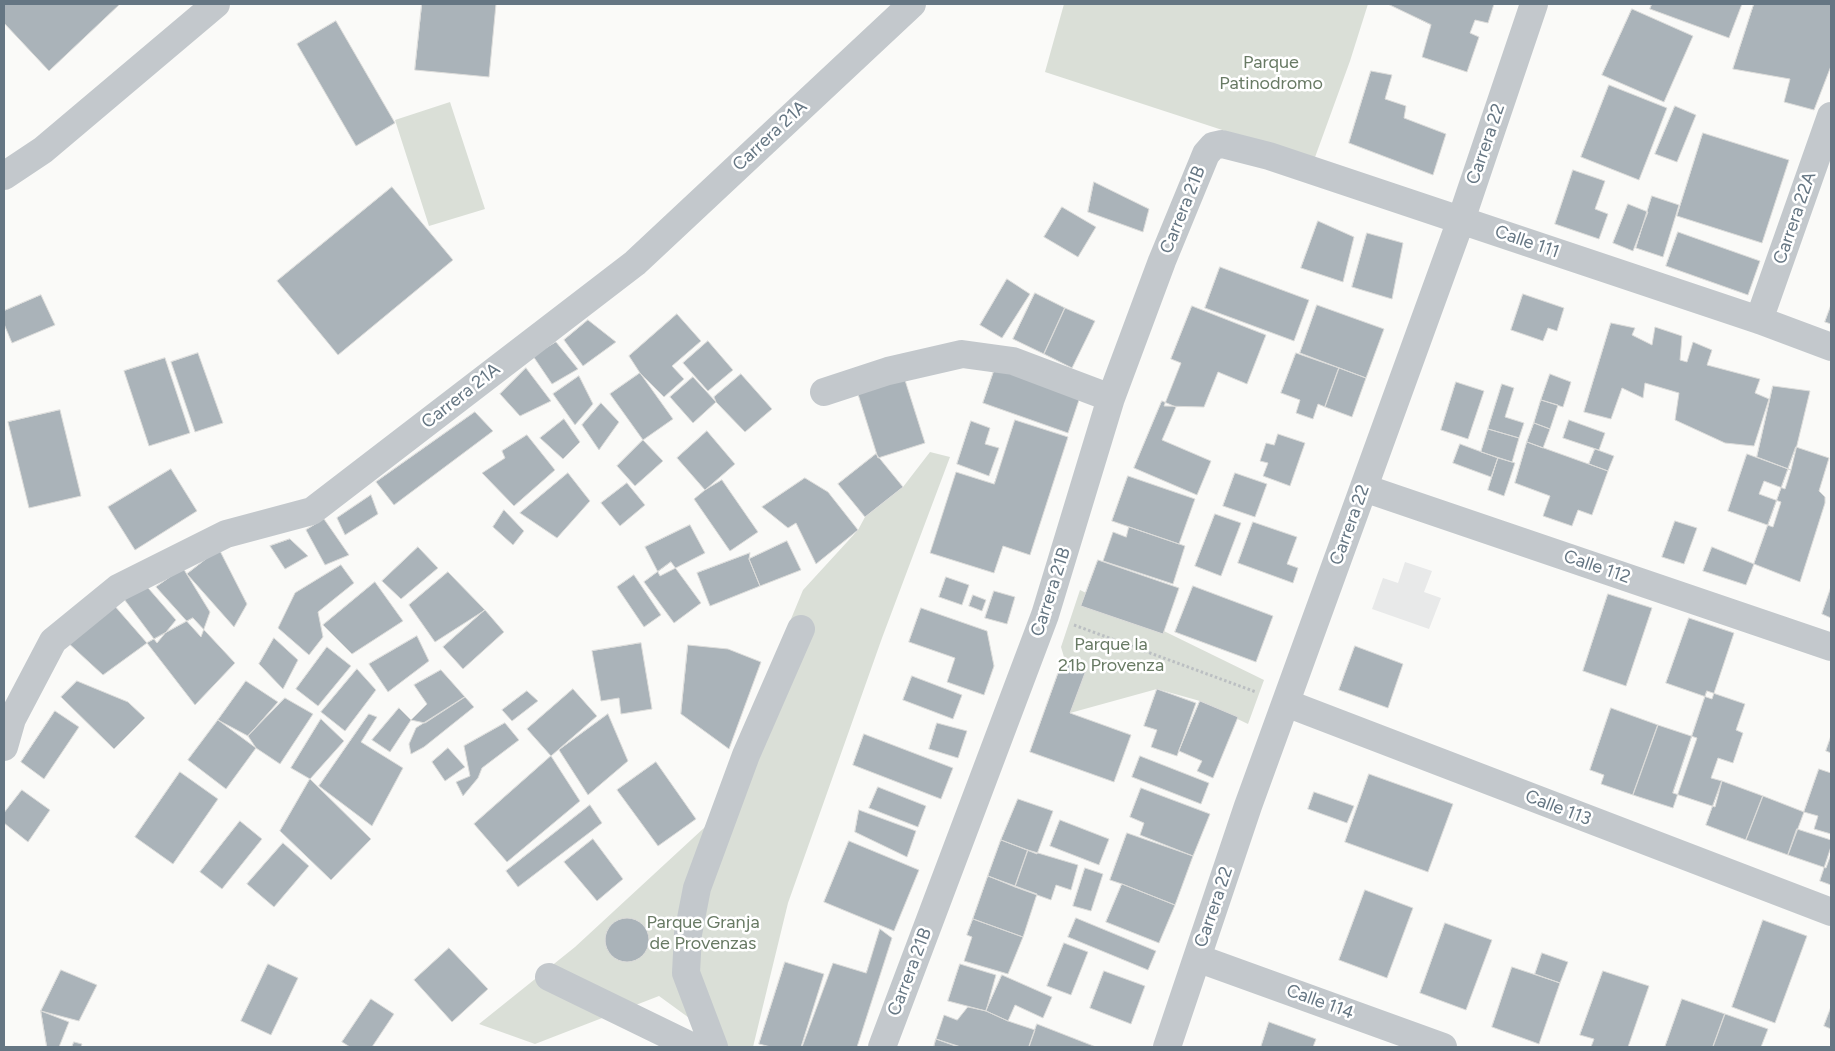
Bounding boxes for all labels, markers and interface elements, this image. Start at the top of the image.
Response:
park label: Parque Patinodromo [1219,52,1323,94]
street label: Carrera 21A [728,96,812,176]
street label: Carrera 22 [1462,101,1510,187]
street label: Carrera 21B [1156,163,1210,257]
street label: Carrera 22A [1769,169,1821,267]
street label: Calle 111 [1492,221,1562,263]
street label: Carrera 21A [417,359,505,433]
street label: Carrera 22 [1325,482,1375,568]
street label: Carrera 21B [1026,545,1076,639]
street label: Calle 112 [1561,546,1633,588]
park label: Parque la 21b Provenza [1058,634,1164,676]
street label: Calle 113 [1522,786,1594,830]
street label: Carrera 22 [1190,864,1238,950]
park label: Parque Granja de Provenzas [646,912,760,954]
street label: Carrera 21B [883,925,937,1019]
street label: Calle 114 [1283,980,1357,1024]

